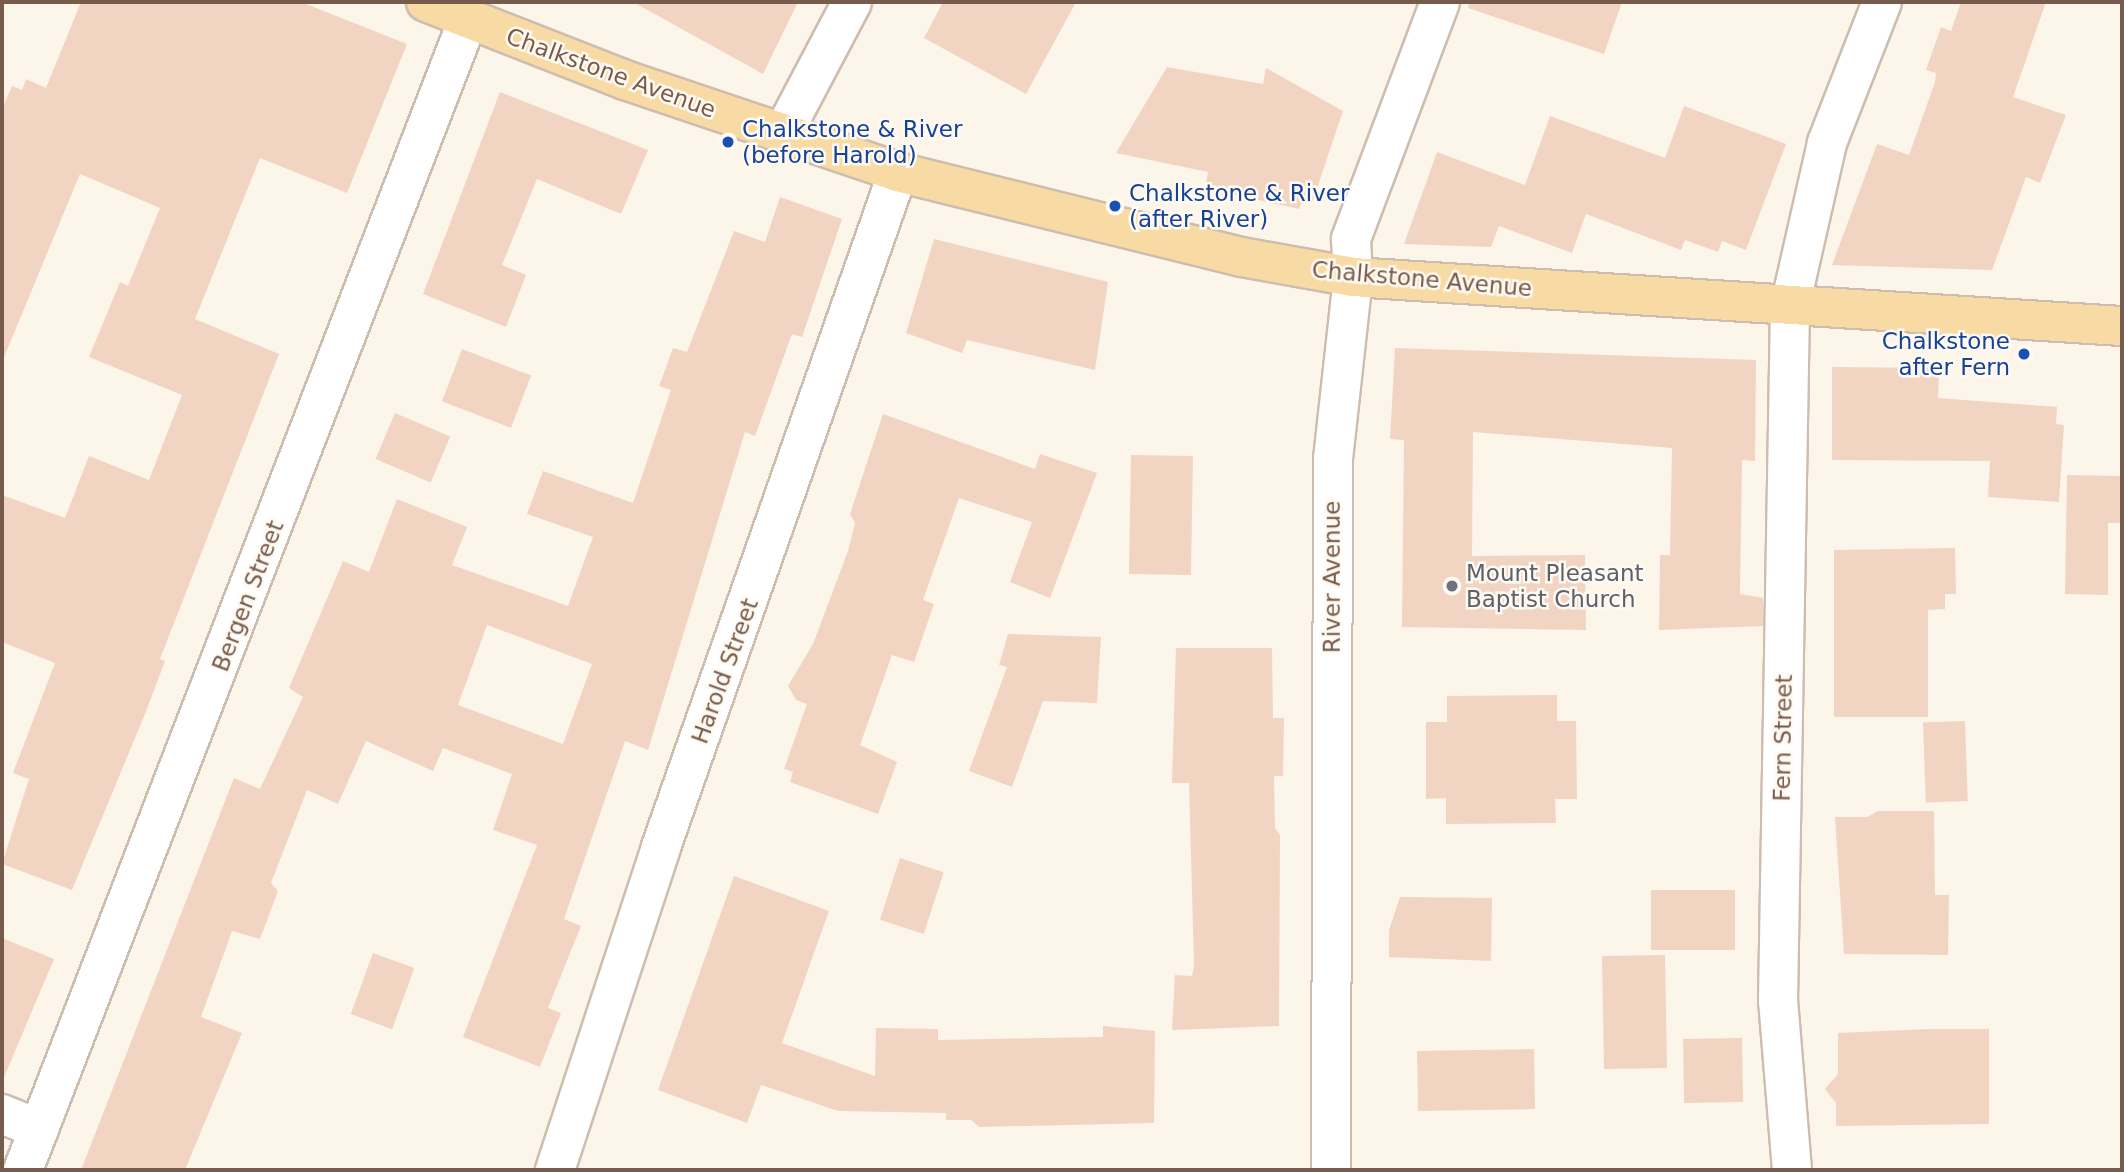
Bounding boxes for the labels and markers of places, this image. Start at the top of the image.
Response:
place label: Chalkstone & River (before Harold) [742,115,962,169]
marker: Chalkstone & River (before Harold) [720,134,736,150]
place label: Chalkstone & River (after River) [1129,179,1349,233]
marker: Chalkstone & River (after River) [1107,198,1123,214]
place label: Chalkstone after Fern [1882,327,2010,381]
marker: Chalkstone after Fern [2016,346,2032,362]
place label: Mount Pleasant Baptist Church [1466,559,1644,613]
marker: Mount Pleasant Baptist Church [1444,578,1460,594]

